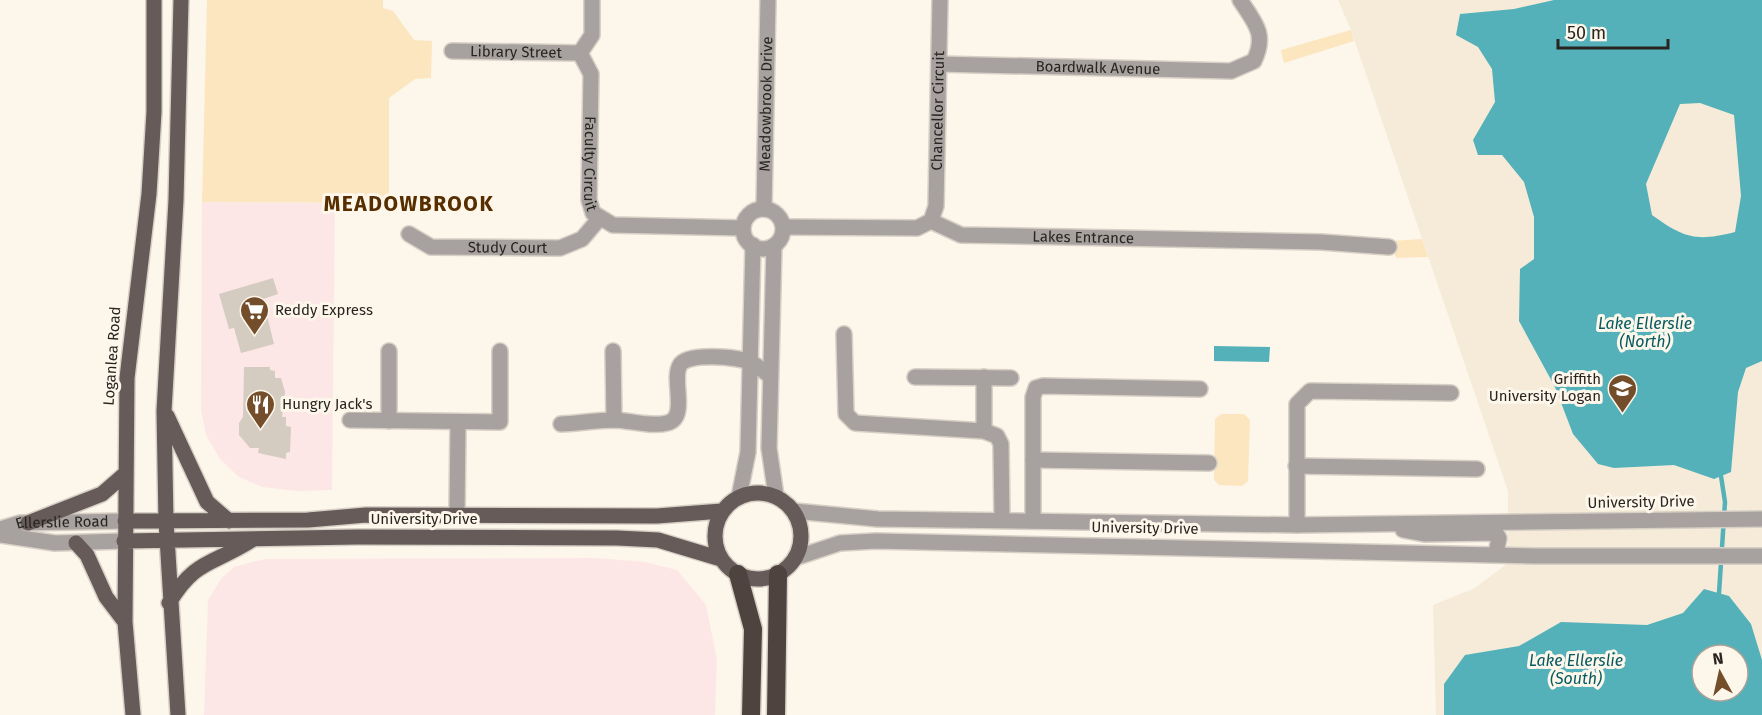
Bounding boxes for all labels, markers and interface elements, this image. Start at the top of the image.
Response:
scale bar [1558,12,1668,50]
text: 50 m [1567,22,1606,44]
street label: Meadowbrook Drive [756,36,776,172]
street label: Library Street [470,42,563,62]
street label: Chancellor Circuit [928,50,948,171]
street label: Boardwalk Avenue [1035,57,1161,78]
street label: Faculty Circuit [580,116,601,214]
district label: MEADOWBROOK [324,191,494,217]
street label: Lakes Entrance [1032,227,1134,247]
street label: Study Court [468,238,548,257]
supermarket icon: Reddy Express [238,294,270,336]
place label: Reddy Express [275,301,373,319]
street label: Loganlea Road [100,306,124,406]
water label: Lake Ellerslie (North) [1598,314,1692,351]
place label: Griffith University Logan [1489,370,1601,405]
school or university icon: Griffith University Logan [1606,372,1638,414]
restaurant icon: Hungry Jack's [245,388,277,430]
place label: Hungry Jack's [282,395,372,413]
street label: University Drive [1587,492,1695,512]
street label: University Drive [370,510,478,528]
street label: Ellerslie Road [13,512,109,533]
street label: University Drive [1091,518,1199,538]
north arrow [1690,643,1750,703]
text: N [1711,648,1725,669]
water label: Lake Ellerslie (South) [1529,651,1623,688]

